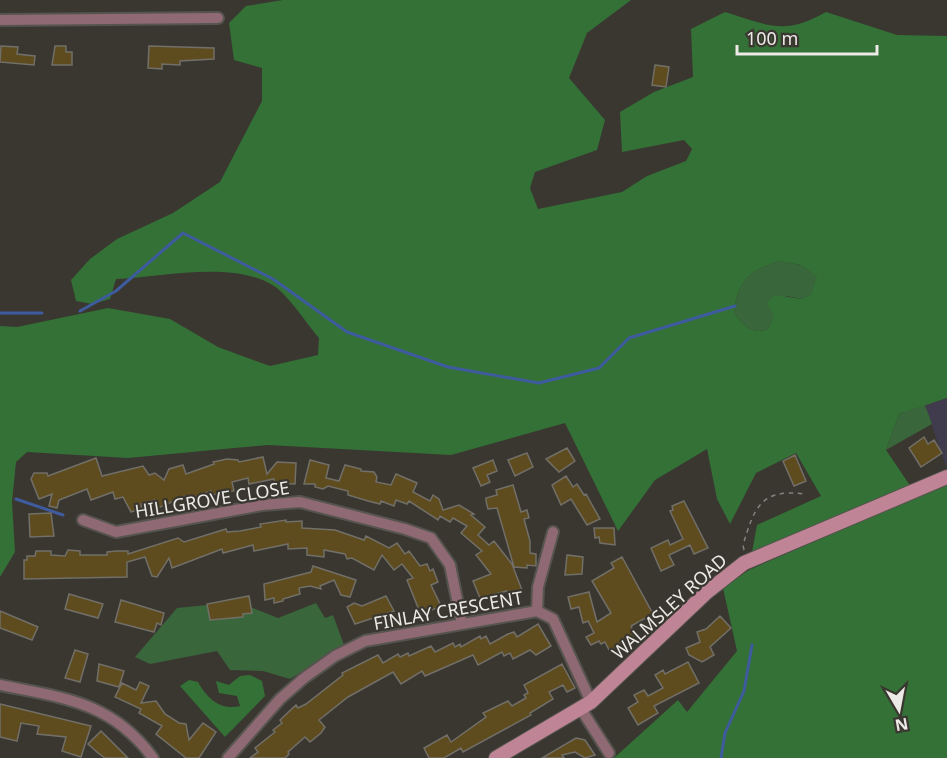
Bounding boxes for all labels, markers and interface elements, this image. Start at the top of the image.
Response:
scale bar [737,18,876,56]
text: 100 m [746,26,798,50]
street label: HILLGROVE CLOSE [133,475,291,523]
street label: WALMSLEY ROAD [606,548,732,664]
street label: FINLAY CRESCENT [371,585,525,635]
north arrow [869,680,929,740]
text: N [893,713,910,737]

